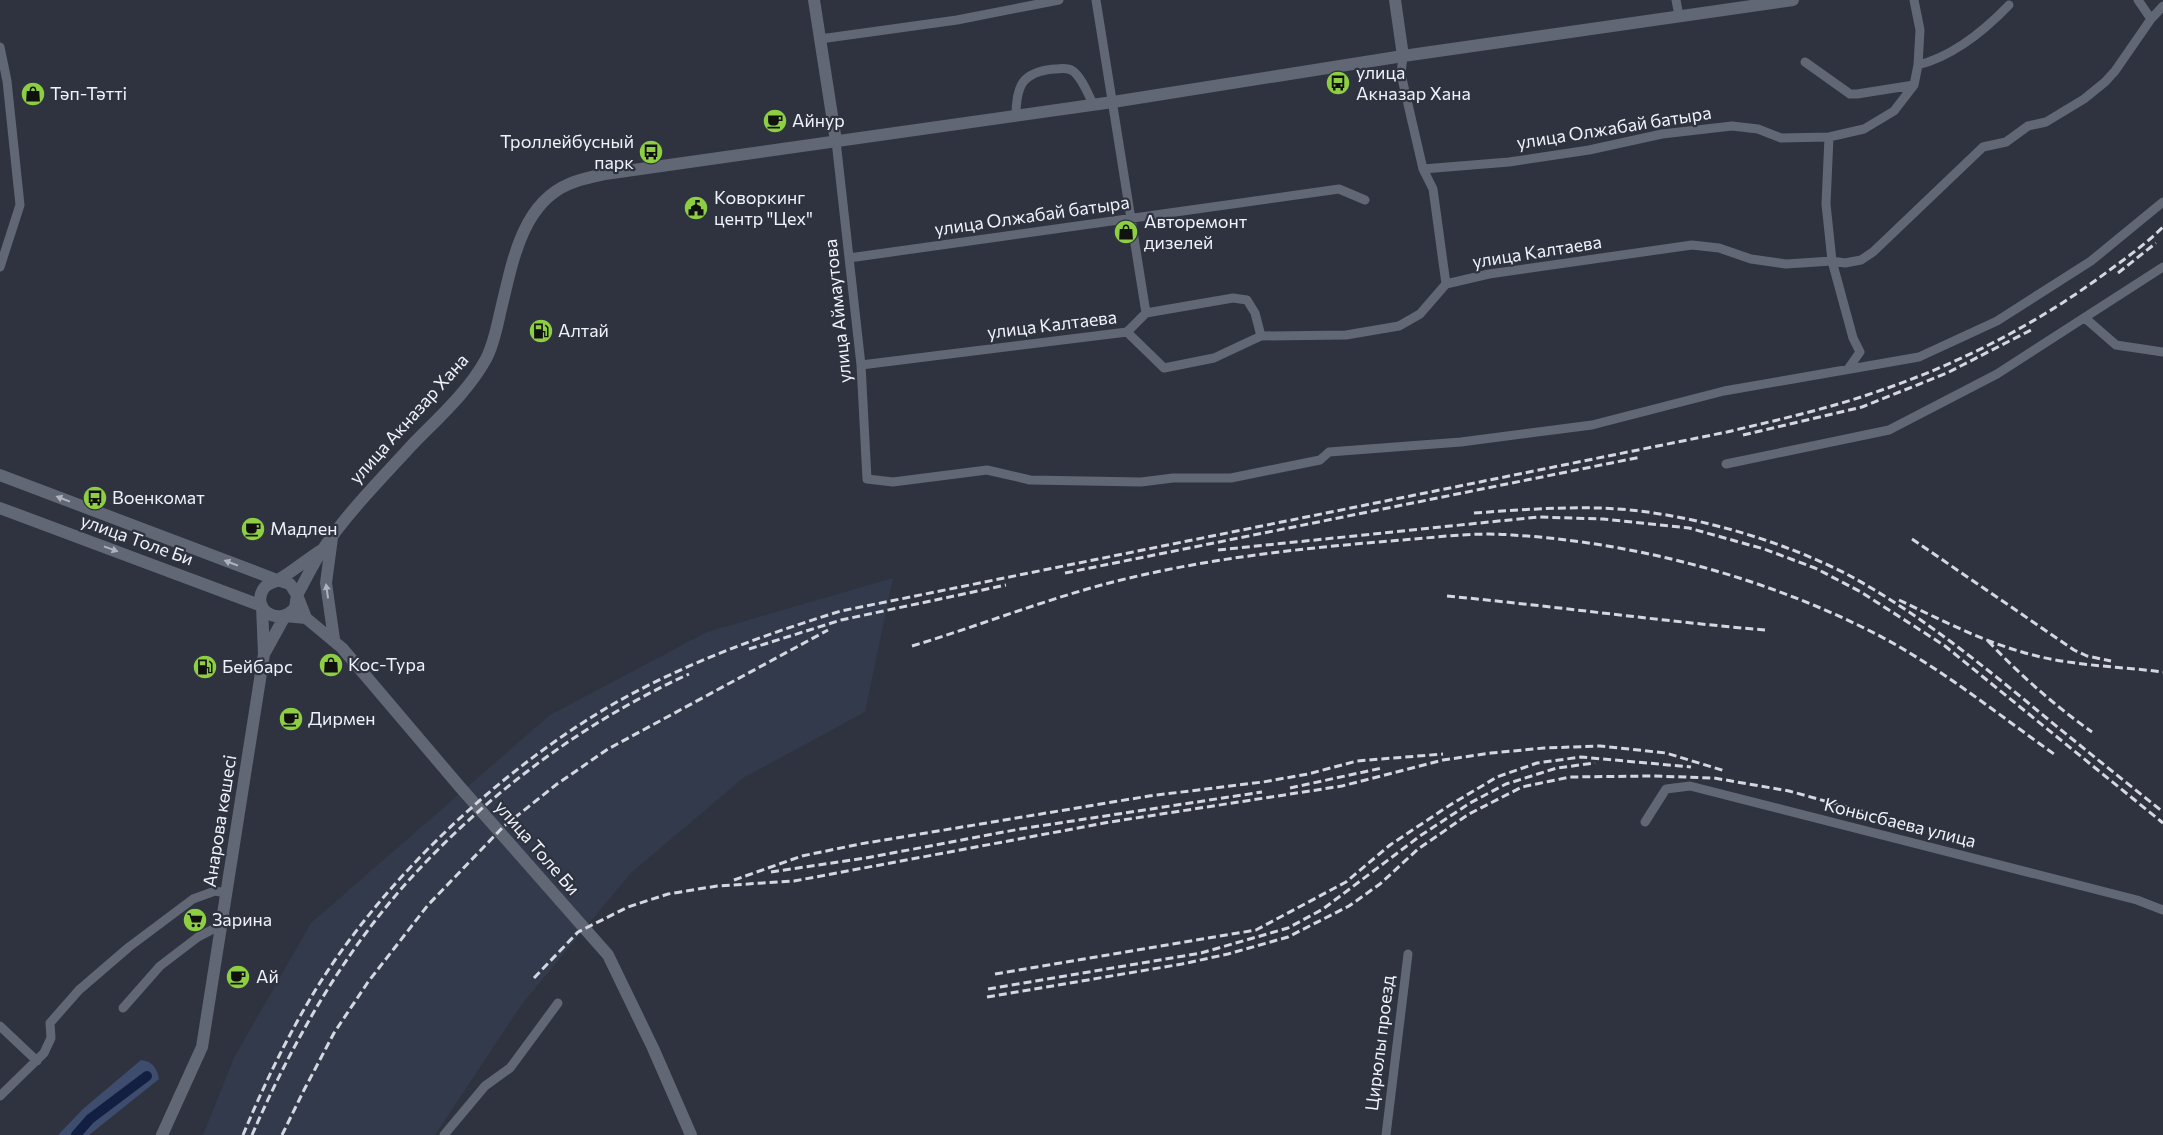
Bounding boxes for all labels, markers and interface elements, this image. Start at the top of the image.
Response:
place label: улица Акназар Хана [1356,61,1471,104]
bus stop icon: улица Акназар Хана [1325,70,1351,96]
shop icon: Тәп-Тәтті [20,81,46,107]
place label: Тәп-Тәтті [50,82,127,104]
street label: улица Олжабай батыра [1515,101,1713,153]
cafe icon: Айнур [762,108,788,134]
place label: Айнур [792,109,845,131]
place label: Троллейбусный парк [500,130,634,173]
bus stop icon: Троллейбусный парк [638,139,664,165]
place label: Коворкинг центр "Цех" [714,186,813,229]
street label: улица Олжабай батыра [933,190,1131,240]
public building icon: Коворкинг центр "Цех" [683,195,709,221]
place label: Авторемонт дизелей [1144,210,1248,253]
shop icon: Авторемонт дизелей [1113,219,1139,245]
street label: улица Калтаева [1471,230,1603,272]
street label: улица Аймаутова [819,238,856,384]
street label: улица Калтаева [986,305,1118,343]
fuel station icon: Алтай [528,318,554,344]
place label: Алтай [558,319,609,341]
street label: улица Акназар Хана [344,349,472,488]
bus stop icon: Военкомат [82,485,108,511]
place label: Военкомат [112,486,205,508]
one-way arrow [55,495,70,503]
street label: улица Толе Би [78,508,197,570]
cafe icon: Мадлен [240,516,266,542]
place label: Мадлен [270,517,337,539]
one-way arrow [104,545,119,553]
one-way arrow [224,559,239,566]
one-way arrow [323,583,331,599]
shop icon: Кос-Тура [318,652,344,678]
place label: Кос-Тура [348,653,425,675]
fuel station icon: Бейбарс [192,654,218,680]
place label: Бейбарс [222,655,293,677]
cafe icon: Дирмен [278,706,304,732]
place label: Дирмен [308,707,375,729]
street label: Анарова көшесі [198,753,240,889]
street label: Конысбаева улица [1822,793,1978,852]
street label: улица Толе Би [491,795,585,899]
supermarket icon: Зарина [182,907,208,933]
place label: Зарина [212,908,272,930]
cafe icon: Ай [225,964,251,990]
place label: Ай [256,965,279,987]
street label: Цирюлы проезд [1360,973,1398,1112]

